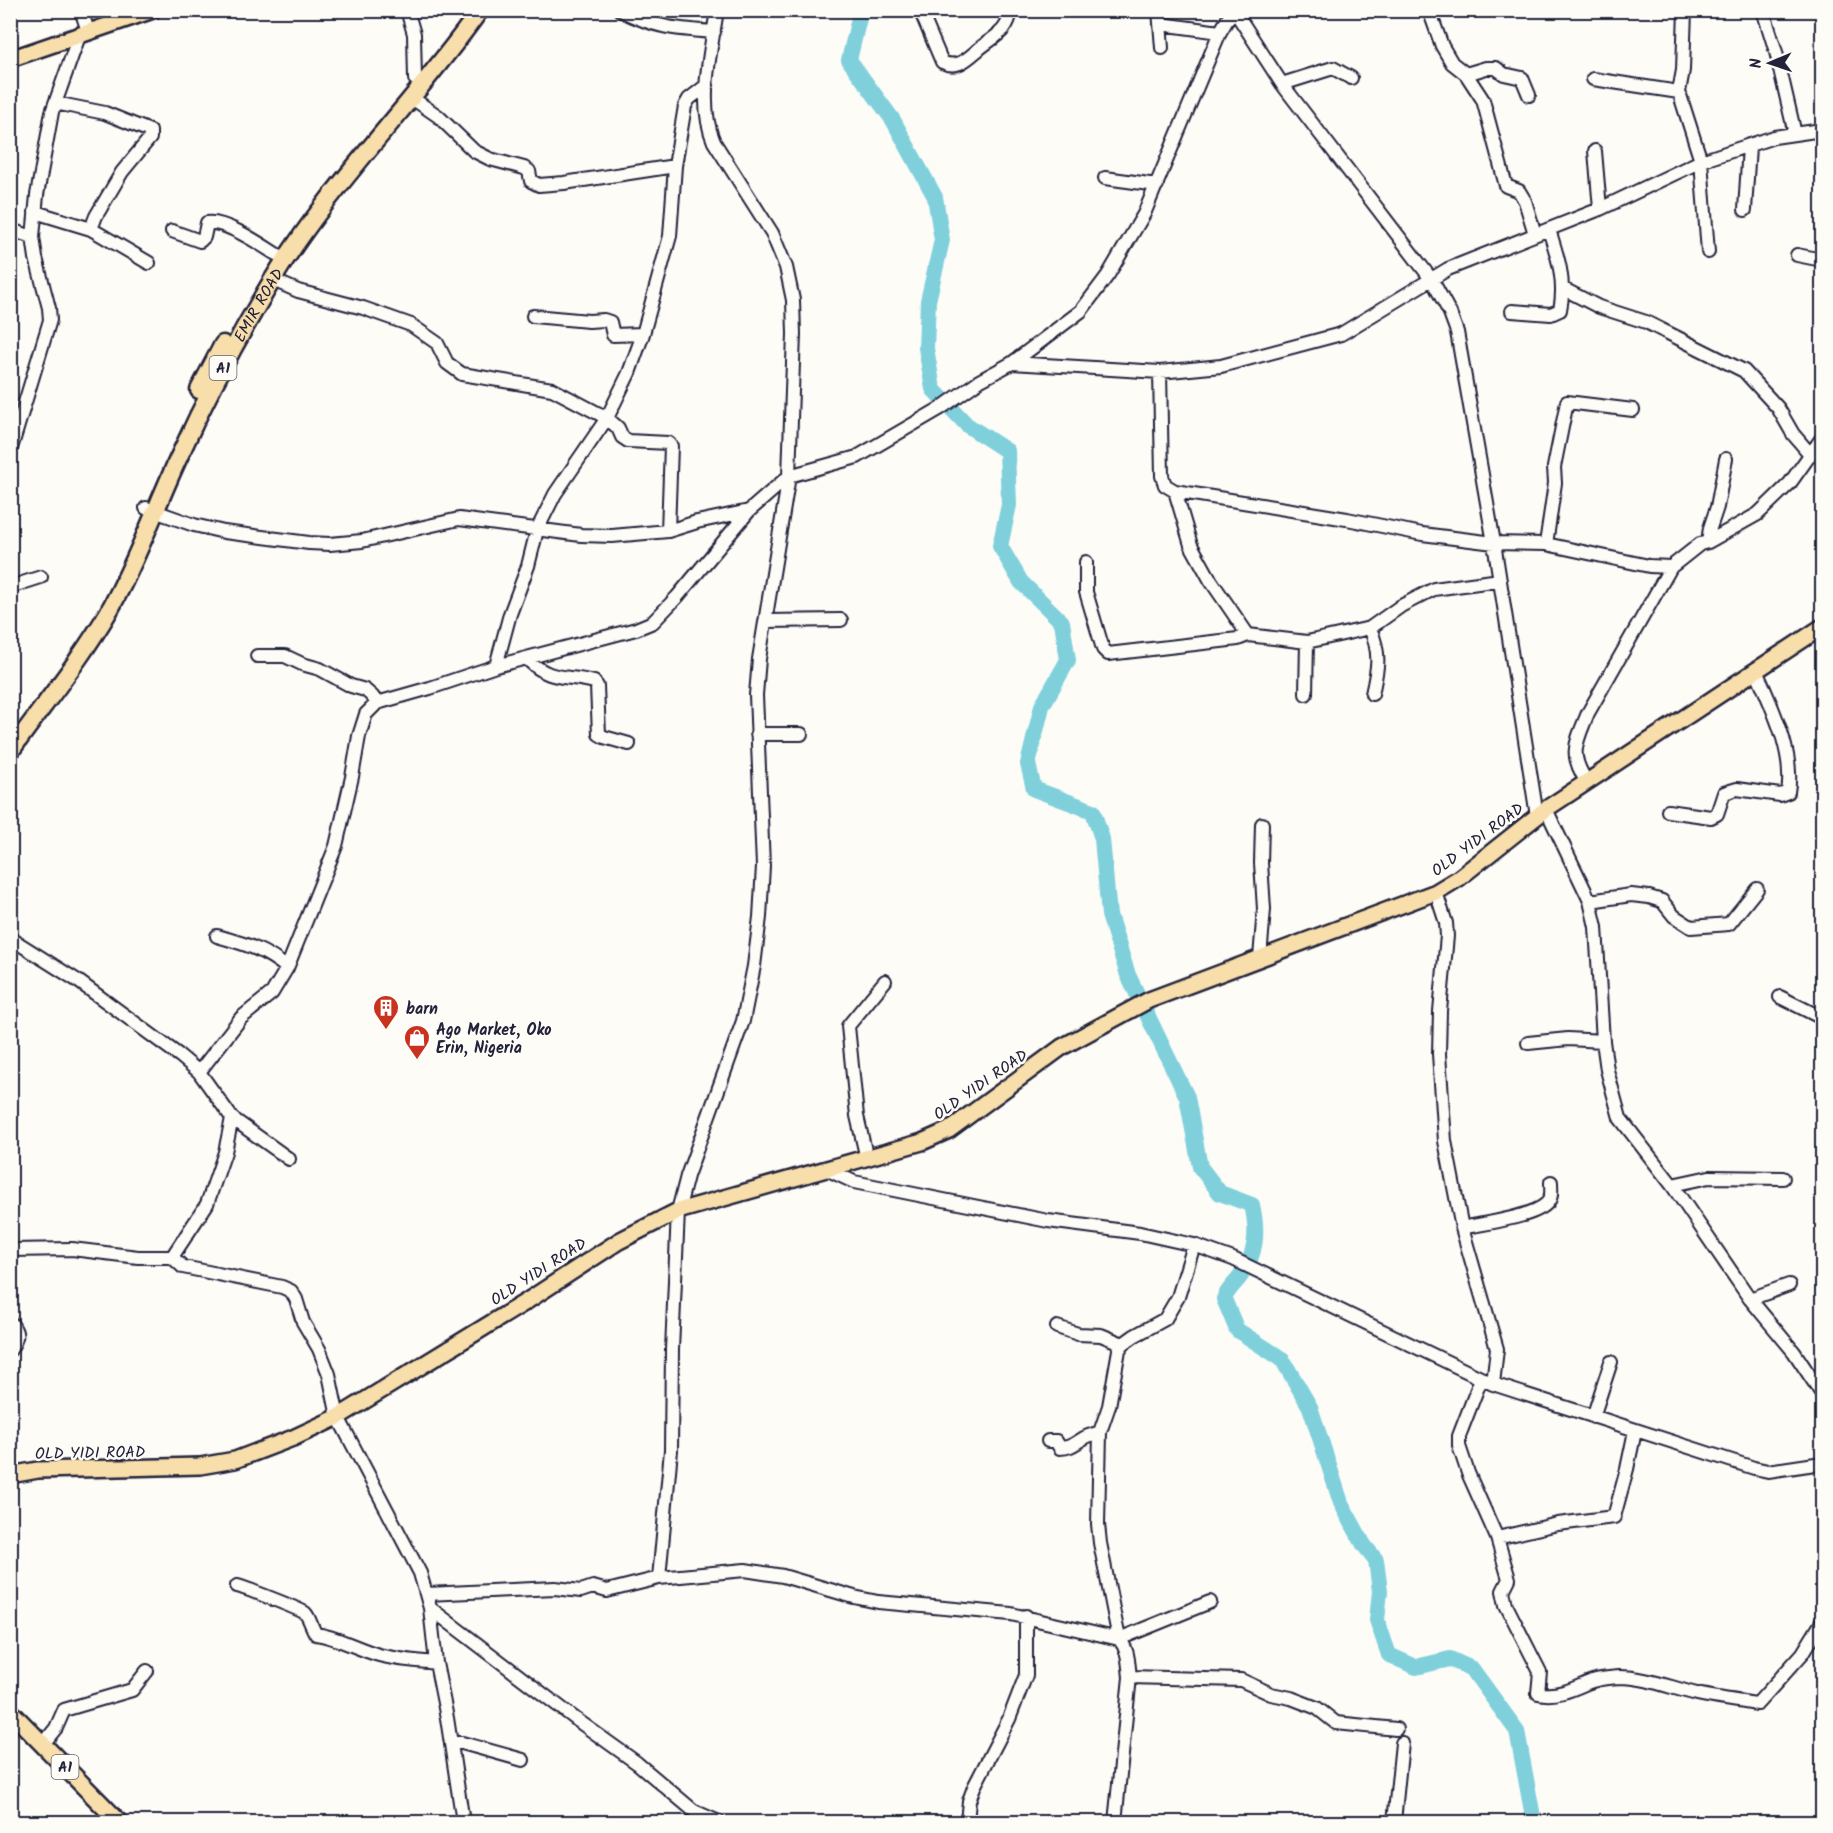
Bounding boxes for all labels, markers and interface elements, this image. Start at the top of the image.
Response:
north arrow [1740,33,1800,93]
text: N [1744,58,1769,69]
street label: EMIR ROAD [228,264,291,347]
road number: A1 [210,356,236,380]
street label: OLD YIDI ROAD [1426,797,1529,883]
building icon: barn [371,993,401,1031]
place label: barn [406,997,438,1022]
place label: Ago Market, Oko Erin, Nigeria [436,1018,552,1061]
shop icon: Ago Market, Oko Erin, Nigeria [402,1023,432,1061]
street label: OLD YIDI ROAD [928,1043,1033,1127]
street label: OLD YIDI ROAD [486,1232,592,1313]
street label: OLD YIDI ROAD [35,1440,145,1467]
road number: A1 [52,1755,78,1779]

